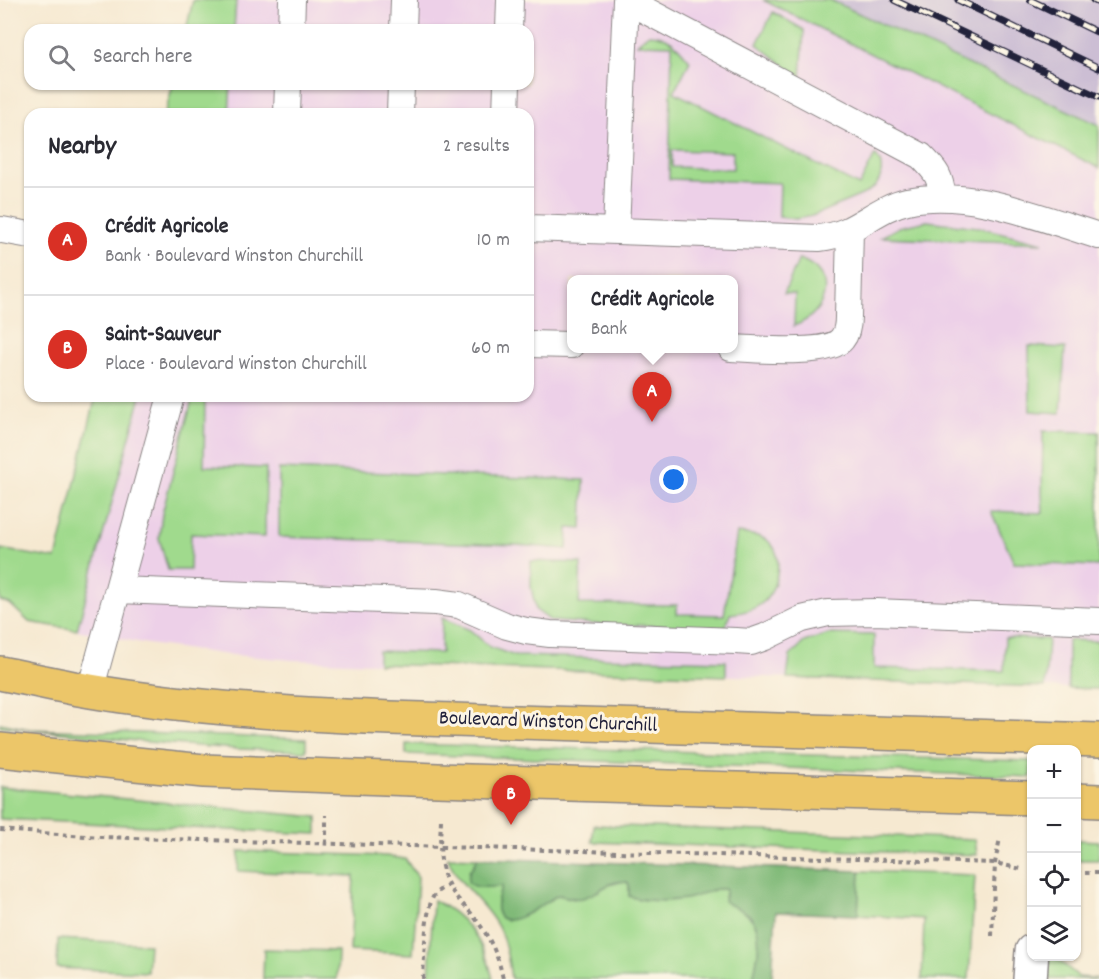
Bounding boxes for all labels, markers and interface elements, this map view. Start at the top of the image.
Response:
search box [24,24,534,90]
icon: search [45,41,78,74]
text: Search here [93,42,192,73]
text: Nearby [48,129,116,166]
text: 2 results [443,133,510,161]
text: Crédit Agricole [105,212,228,243]
text: A [62,227,73,255]
text: 10 m [476,227,510,255]
text: Bank · Boulevard Winston Churchill [105,243,363,271]
popup [567,275,738,353]
text: Crédit Agricole [591,285,714,316]
text: Bank [591,316,627,344]
text: Saint-Sauveur [105,320,221,351]
text: B [63,335,72,363]
text: 60 m [471,335,510,363]
text: Place · Boulevard Winston Churchill [105,351,367,379]
pin: A [632,372,672,422]
your location [659,465,688,494]
street label: Boulevard Winston Churchill [438,704,658,742]
map controls [1027,745,1081,961]
button: + [1027,745,1081,799]
pin: B [492,776,530,825]
button: − [1027,799,1081,853]
button: locate [1027,853,1081,907]
button: layers [1027,907,1081,961]

